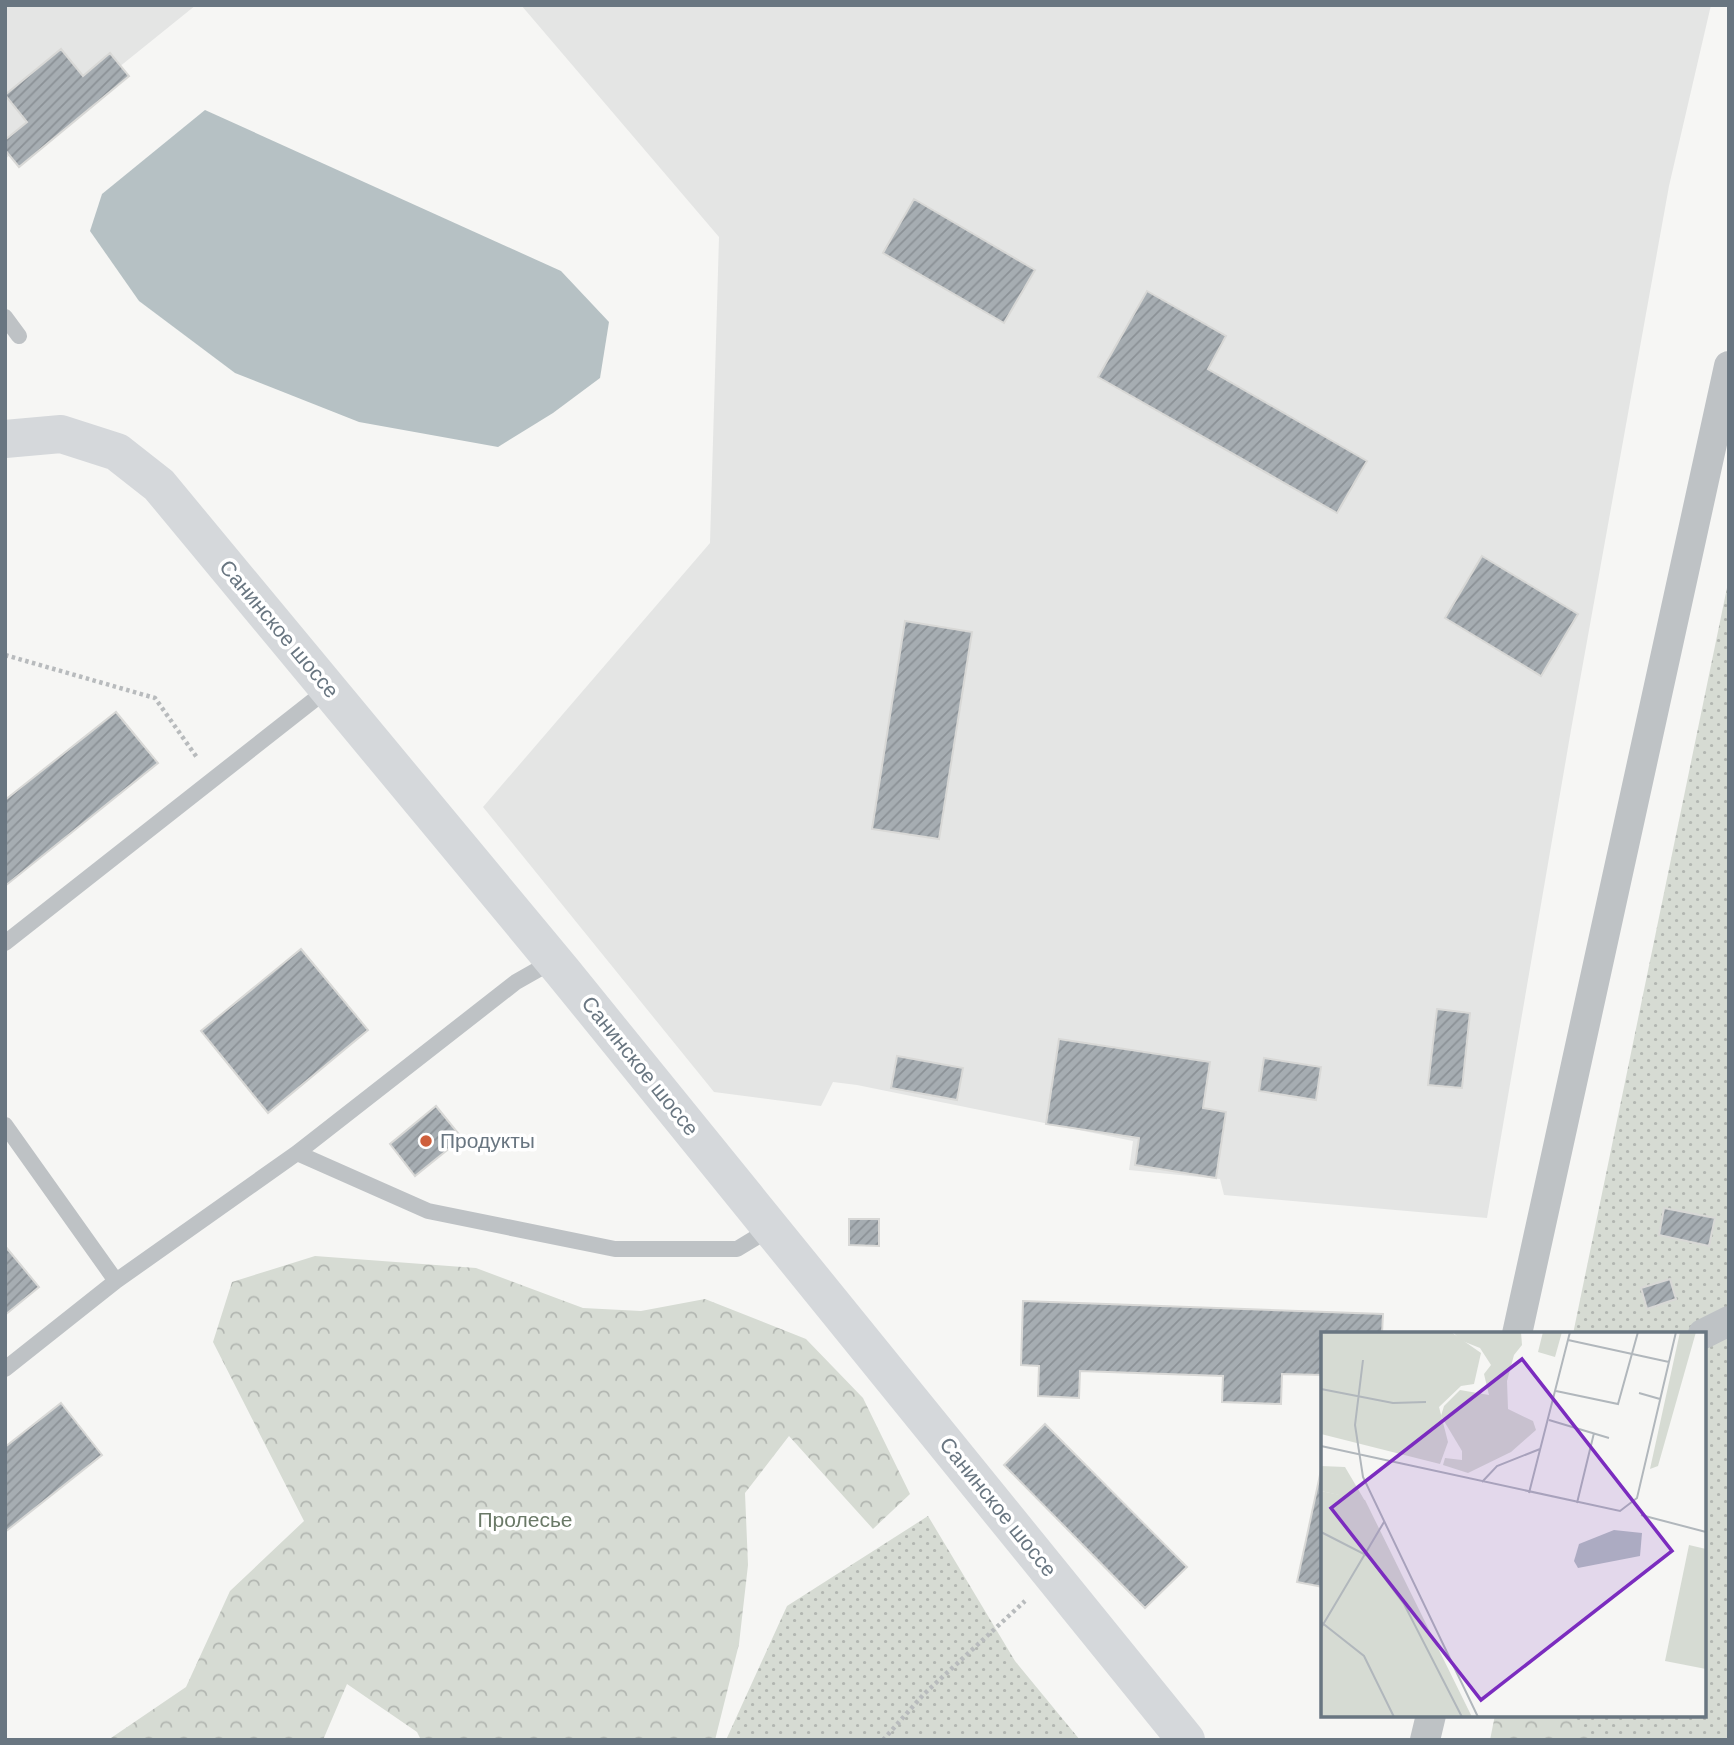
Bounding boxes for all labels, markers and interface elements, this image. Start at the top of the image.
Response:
street label: Санинское шоссе [213,554,345,704]
street label: Санинское шоссе [575,990,705,1142]
place label: Продукты [440,1127,535,1155]
marker: Продукты [418,1133,434,1149]
inset map [1321,1332,1706,1717]
street label: Санинское шоссе [933,1431,1063,1583]
park label: Пролесье [477,1506,573,1534]

